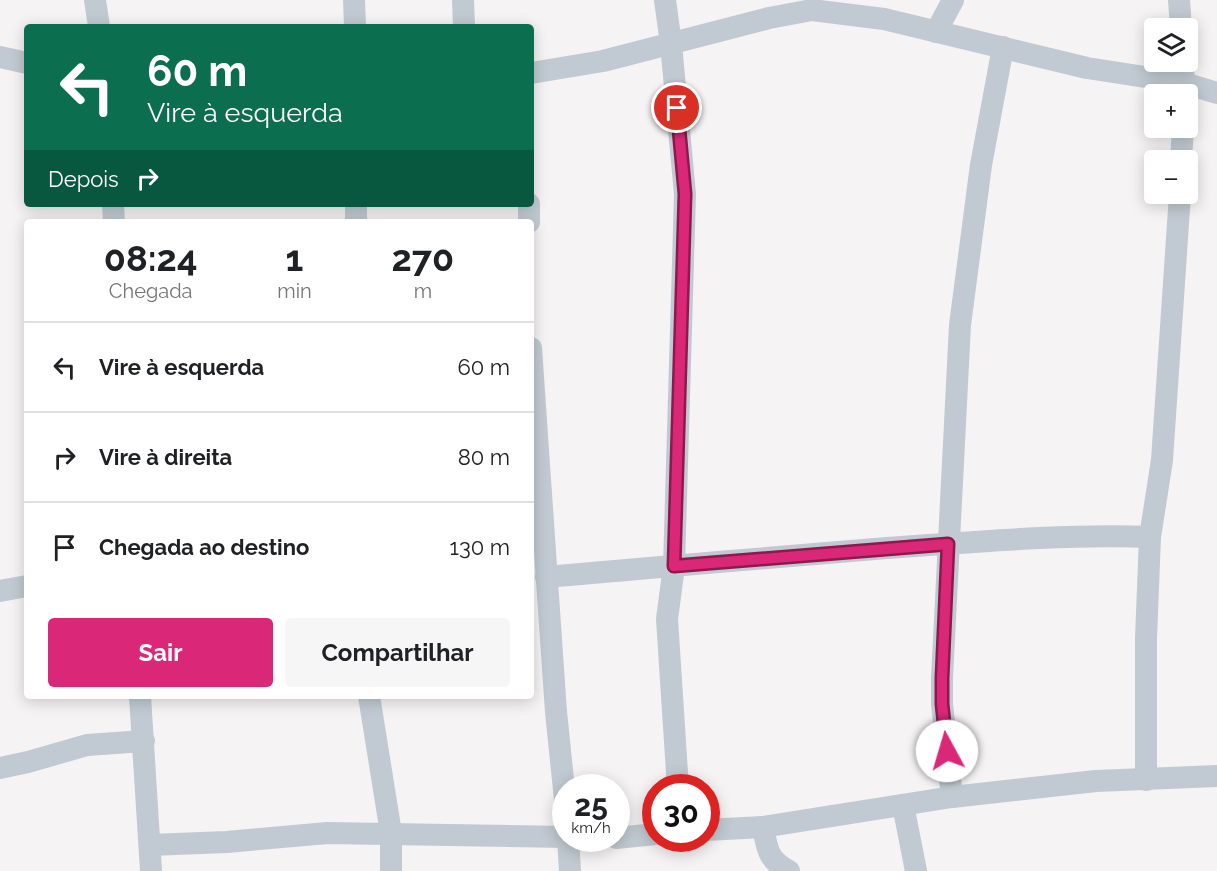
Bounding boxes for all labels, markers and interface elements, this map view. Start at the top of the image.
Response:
map controls [1144,18,1198,204]
button: layers [1144,18,1198,72]
text: 60 m [147,47,247,96]
icon: left [48,48,126,126]
pin [651,82,702,133]
button: + [1144,84,1198,138]
icon: arrive [660,91,693,124]
text: Vire à esquerda [147,97,343,128]
button: − [1144,150,1198,204]
icon: right [131,162,164,195]
text: Depois [48,166,119,192]
text: 08:24 [104,237,197,279]
text: 1 [286,237,303,279]
text: 270 [392,237,454,279]
text: Chegada [109,279,193,303]
text: min [277,279,312,303]
text: m [414,279,432,303]
icon: left [48,351,81,384]
text: Vire à esquerda [99,354,264,380]
text: 60 m [457,354,510,380]
icon: right [48,441,81,474]
text: Vire à direita [99,444,232,470]
text: 80 m [458,444,510,470]
icon: arrive [48,531,81,564]
text: Chegada ao destino [99,534,309,560]
text: 130 m [450,534,510,560]
button: Sair [48,618,273,687]
button: Compartilhar [285,618,510,687]
position arrow [915,719,979,783]
speed limit sign: 30 [642,774,720,852]
text: 25 [574,788,608,823]
text: km/h [571,819,611,837]

